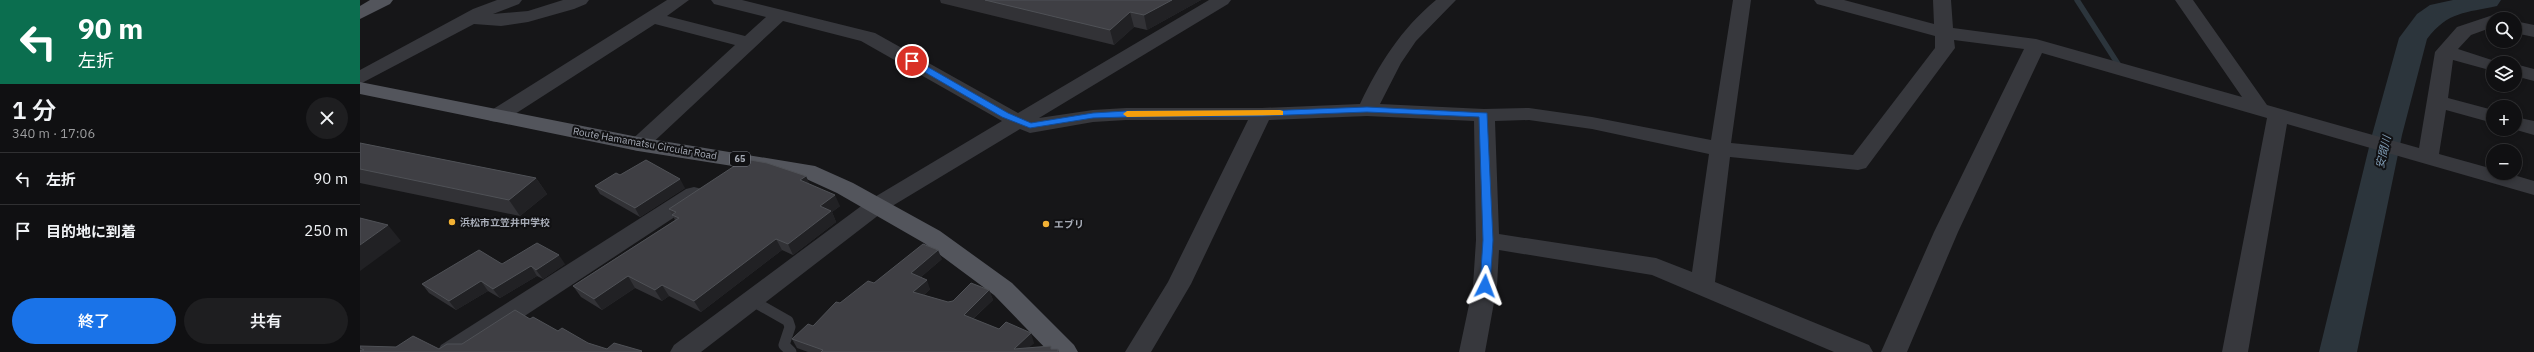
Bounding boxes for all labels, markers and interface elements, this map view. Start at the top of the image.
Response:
text: 90 m [78,10,143,47]
map controls [2486,12,2522,180]
button: search [2486,12,2522,48]
icon: left [12,16,64,68]
pin [895,44,929,78]
text: 左折 [78,49,114,72]
icon: arrive [901,50,923,72]
button: layers [2486,56,2522,92]
text: 1 分 [12,94,56,126]
button: close [306,97,348,139]
button: + [2486,100,2522,136]
street label: Route Hamamatsu Circular Road [572,124,718,163]
text: 340 m · 17:06 [12,125,95,142]
water label: 安間川 [2372,133,2394,170]
button: − [2486,144,2522,180]
road number: 65 [730,152,750,166]
icon: left [12,168,34,190]
text: 90 m [313,169,348,188]
text: 左折 [46,170,76,189]
place label: 浜松市立笠井中学校 [460,216,550,229]
marker: 浜松市立笠井中学校 [447,217,457,227]
place label: エブリ [1054,218,1084,231]
marker: エブリ [1041,219,1051,229]
icon: arrive [12,220,34,242]
text: 250 m [304,221,348,240]
text: 目的地に到着 [46,222,136,241]
position arrow [1464,265,1506,307]
button: 終了 [12,298,176,344]
button: 共有 [184,298,348,344]

